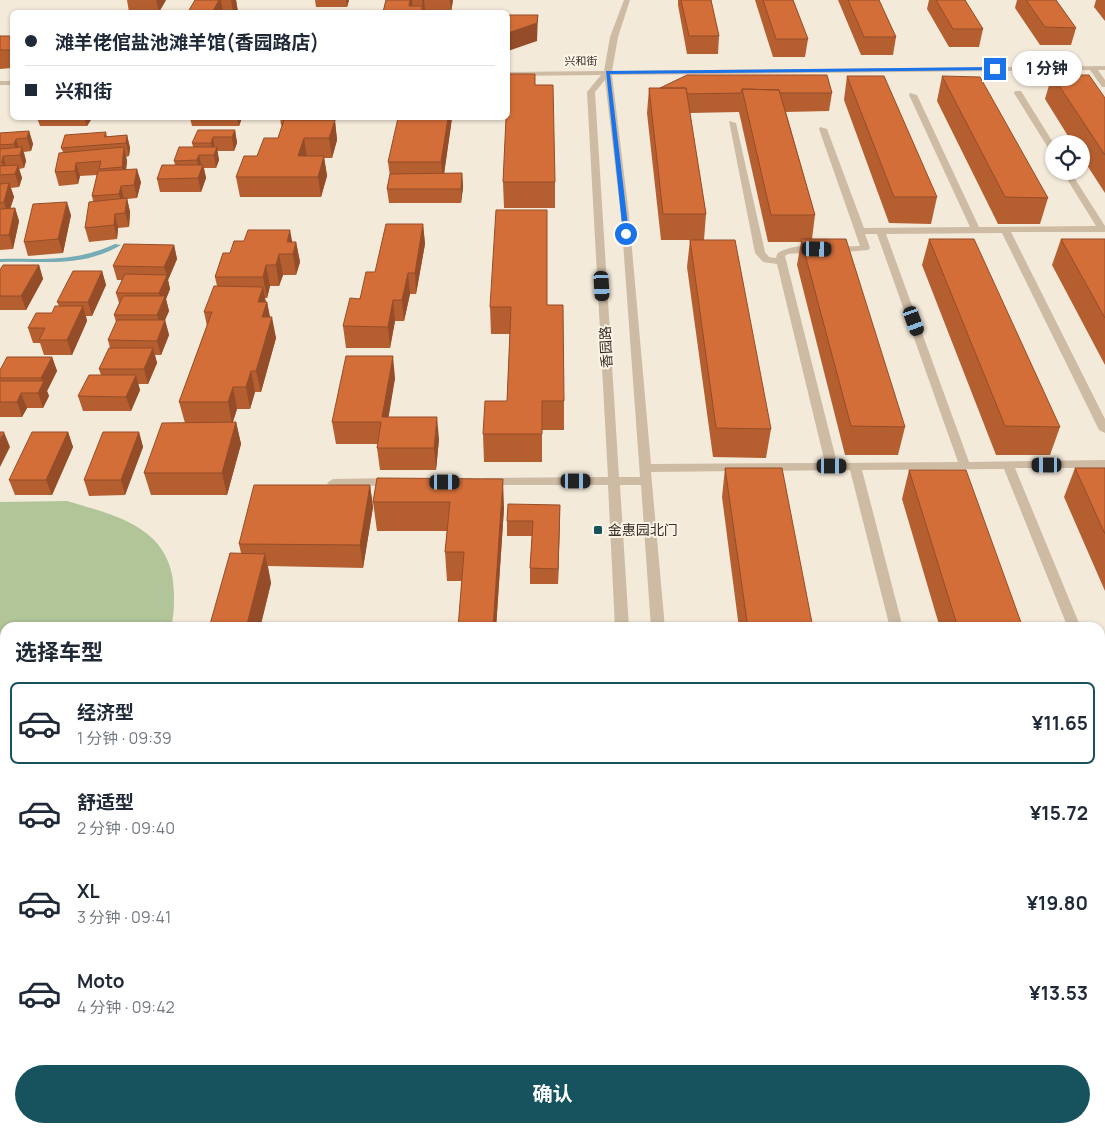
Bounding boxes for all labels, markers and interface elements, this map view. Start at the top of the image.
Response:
text: 滩羊佬倌盐池滩羊馆(香园路店) [55,29,319,55]
callout: 1 分钟 [1012,52,1082,86]
street label: 兴和街 [564,53,598,68]
text: 1 分钟 [1026,57,1068,79]
route end [984,58,1006,80]
text: 兴和街 [55,78,112,104]
map controls [1045,135,1090,180]
button: locate [1045,135,1090,180]
route start [615,223,637,245]
car [801,241,832,257]
car [593,271,610,301]
car [901,304,926,338]
street label: 香园路 [595,326,616,368]
car [1032,458,1062,473]
car [817,459,847,474]
car [561,474,591,489]
car [430,475,460,490]
place label: 金惠园北门 [608,520,678,539]
marker: 金惠园北门 [592,524,604,536]
text: 选择车型 [15,637,103,667]
text: 经济型 [77,699,134,725]
icon: car [17,701,62,746]
text: ¥11.65 [1032,710,1088,736]
text: 1 分钟 · 09:39 [77,727,172,749]
text: 舒适型 [77,789,134,815]
icon: car [17,791,62,836]
text: ¥15.72 [1030,800,1088,826]
text: 2 分钟 · 09:40 [77,817,175,839]
text: XL [77,878,100,904]
icon: car [17,881,62,926]
text: ¥19.80 [1026,890,1088,916]
text: 3 分钟 · 09:41 [77,906,171,928]
text: Moto [77,968,124,994]
icon: car [17,971,62,1016]
text: ¥13.53 [1029,980,1088,1006]
text: 4 分钟 · 09:42 [77,996,175,1018]
button: 确认 [15,1065,1090,1123]

